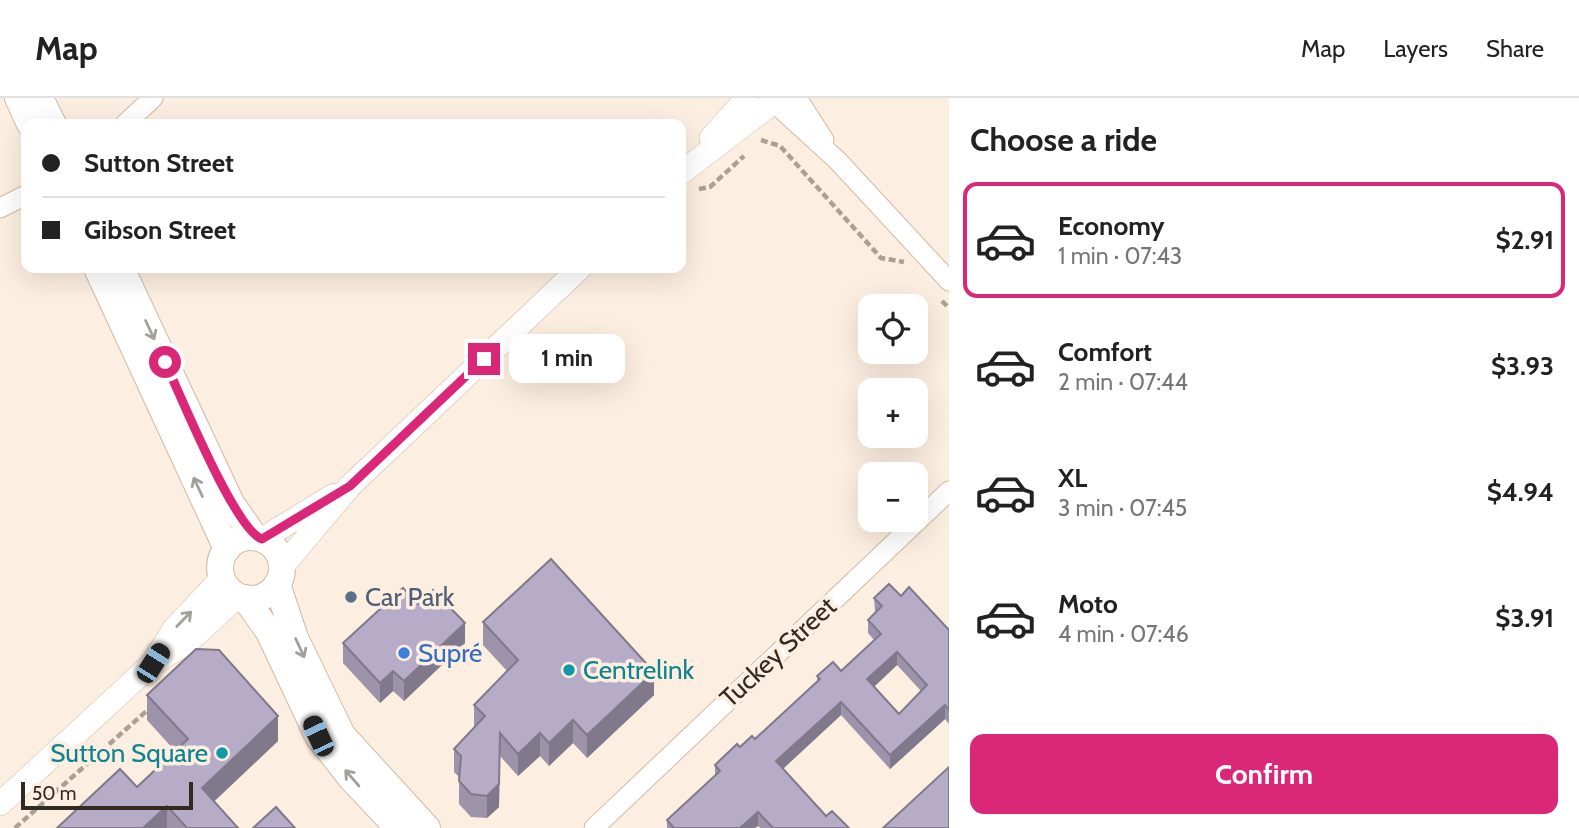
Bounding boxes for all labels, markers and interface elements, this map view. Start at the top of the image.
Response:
text: Map [35,28,98,68]
text: Map [1301,34,1345,63]
text: Layers [1383,34,1448,63]
text: Share [1486,34,1544,63]
text: Choose a ride [970,120,1157,159]
text: Sutton Street [84,147,234,179]
icon: car [974,209,1037,272]
text: Economy [1058,210,1164,242]
text: Gibson Street [84,214,236,246]
text: $2.91 [1496,224,1554,256]
text: 1 min · 07:43 [1058,242,1182,270]
map controls [858,294,928,532]
button: locate [858,294,928,364]
one-way arrow [144,318,157,340]
callout: 1 min [508,334,624,384]
icon: car [974,335,1037,398]
text: Comfort [1058,336,1152,368]
route end [468,343,500,375]
text: 1 min [541,344,593,372]
route start [149,346,181,378]
text: $3.93 [1491,350,1554,382]
text: 2 min · 07:44 [1058,368,1188,396]
button: + [858,378,928,448]
icon: car [974,461,1037,524]
button: − [858,462,928,532]
text: XL [1058,462,1087,494]
text: $4.94 [1487,476,1554,508]
one-way arrow [191,477,204,498]
text: 3 min · 07:45 [1058,494,1187,522]
place label: Car Park [365,581,455,613]
icon: car [974,587,1037,650]
text: Moto [1058,588,1118,620]
marker: Car Park [343,589,359,605]
street label: Tuckey Street [713,590,843,714]
text: $3.91 [1495,602,1554,634]
one-way arrow [176,610,193,627]
text: 4 min · 07:46 [1058,620,1189,648]
one-way arrow [293,637,307,658]
place label: Supré [418,637,482,669]
car [133,640,174,686]
marker: Supré [396,645,412,661]
place label: Centrelink [583,654,694,686]
marker: Centrelink [561,662,577,678]
car [300,713,337,759]
button: Confirm [970,734,1558,814]
place label: Sutton Square [50,737,208,769]
marker: Sutton Square [214,745,230,761]
one-way arrow [344,769,360,787]
scale bar [21,779,192,811]
text: 50 m [32,782,76,805]

